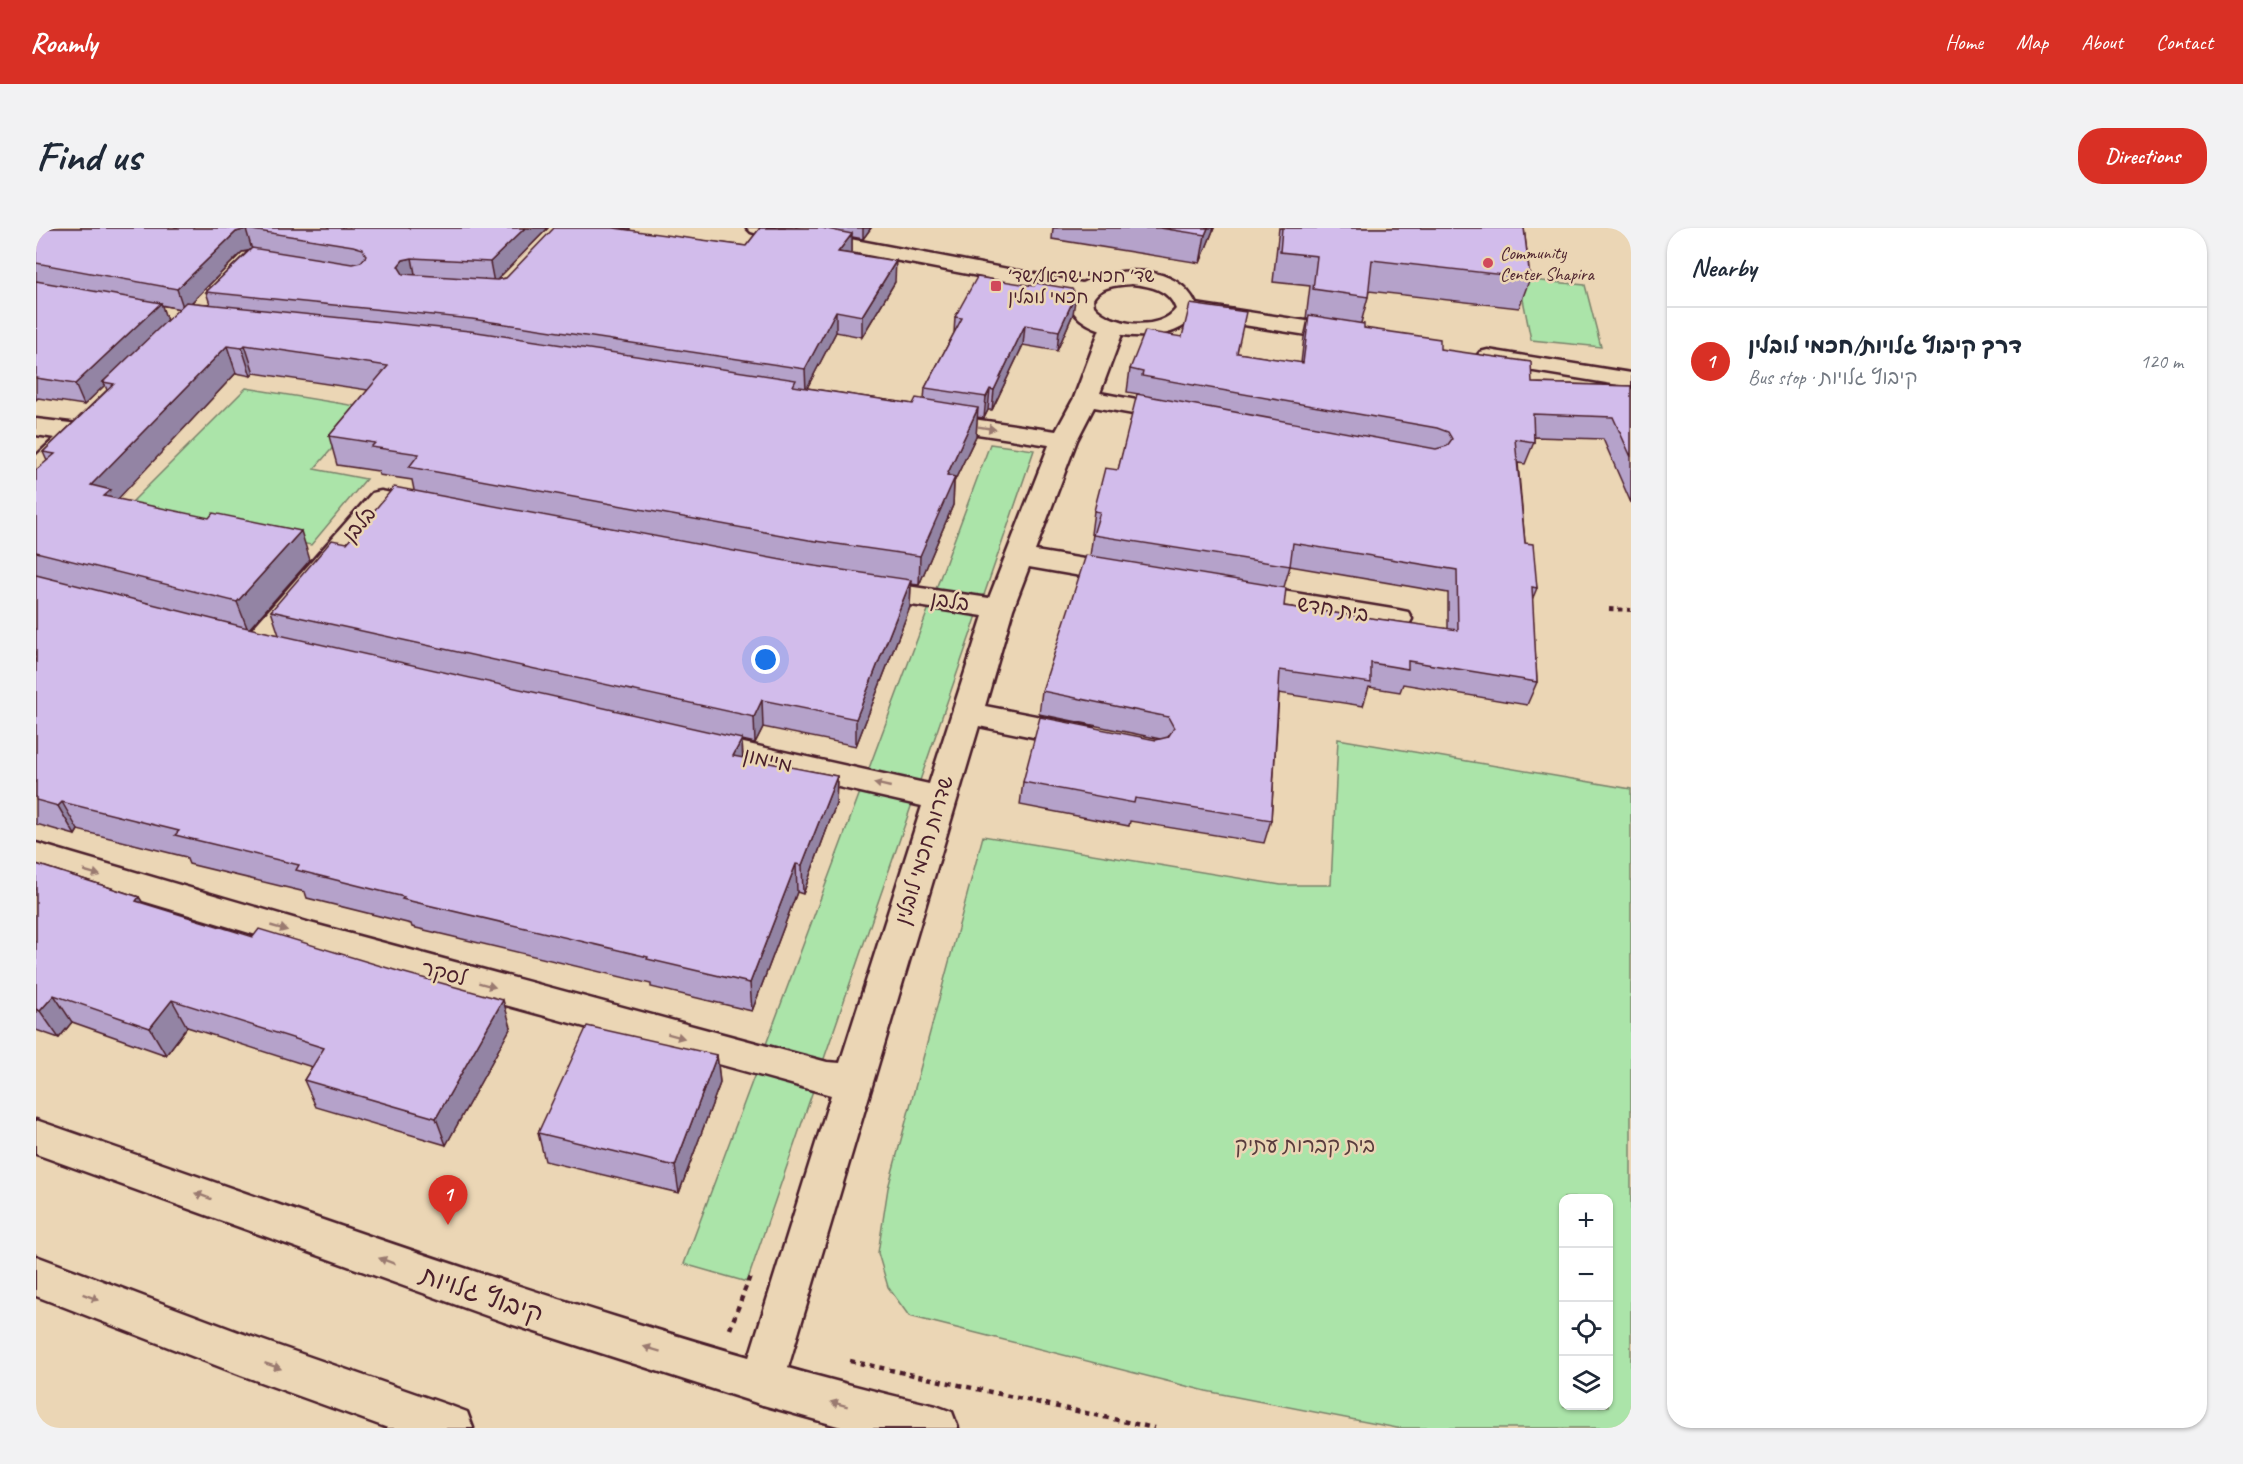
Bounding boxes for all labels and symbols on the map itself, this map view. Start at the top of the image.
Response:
place label: Community Center Shapira [1500,242,1596,285]
marker: Community Center Shapira [1481,256,1495,270]
place label: שד׳ חכמי ישראל/שד׳ חכמי לובלין [1008,265,1155,308]
marker: שד׳ חכמי ישראל/שד׳ חכמי לובלין [989,279,1003,293]
one-way arrow [978,424,997,433]
street label: בלבן [336,501,382,547]
street label: בלבן [929,585,971,617]
street label: בית חדש [1295,591,1371,627]
your location [751,645,780,674]
street label: מיימון [741,742,795,778]
street label: שדרות חכמי לובלין [889,772,959,928]
one-way arrow [873,780,892,790]
one-way arrow [83,869,101,878]
one-way arrow [270,924,288,933]
street label: לסקר [419,955,470,992]
one-way arrow [478,981,496,991]
one-way arrow [666,1032,685,1042]
park label: בית קברות עתיק [1235,1132,1375,1158]
pin: 1 [428,1176,468,1225]
one-way arrow [194,1191,212,1201]
one-way arrow [378,1256,396,1266]
street label: קיבוץ גלויות [414,1257,548,1331]
one-way arrow [82,1292,100,1302]
one-way arrow [643,1344,661,1353]
one-way arrow [264,1361,282,1371]
one-way arrow [830,1399,848,1408]

